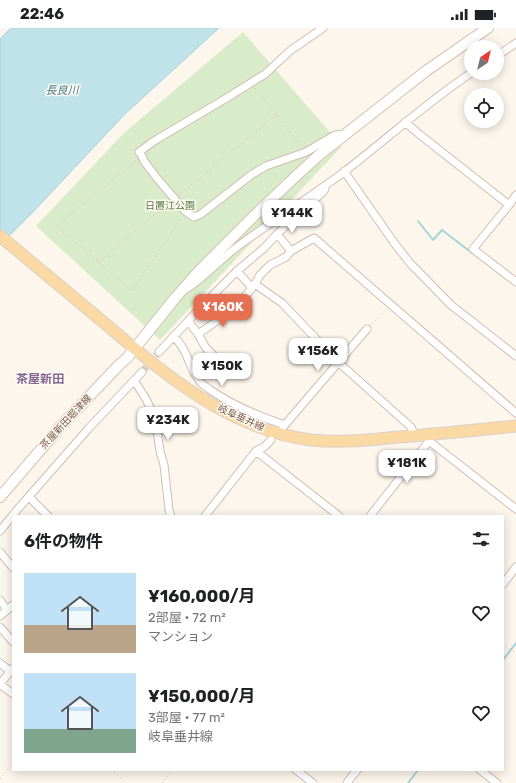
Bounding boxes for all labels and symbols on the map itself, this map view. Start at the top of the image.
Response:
north arrow [464,40,504,80]
water label: 長良川 [46,84,79,97]
park label: 日置江公園 [145,200,195,212]
pin: ¥144K [264,200,320,234]
pin: ¥160K [195,294,251,328]
pin: ¥156K [290,338,346,372]
pin: ¥150K [194,353,250,387]
district label: 茶屋新田 [16,372,64,386]
street label: 茶屋新田堀津線 [38,392,94,452]
street label: 岐阜垂井線 [216,402,266,434]
pin: ¥234K [140,407,196,441]
pin: ¥181K [379,450,435,484]

